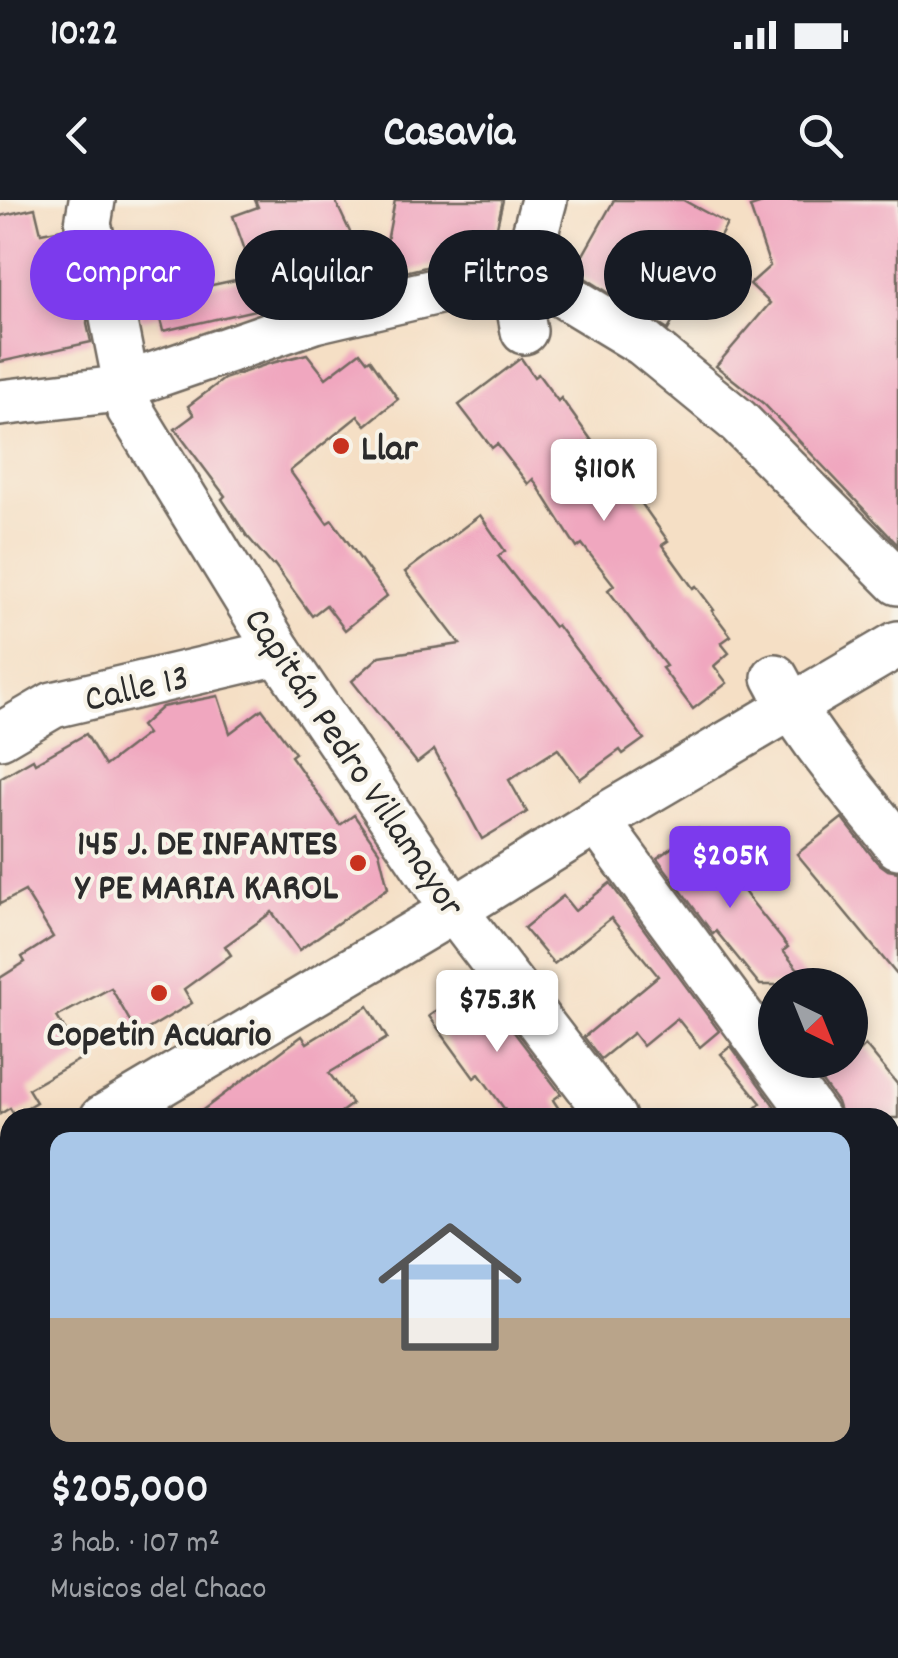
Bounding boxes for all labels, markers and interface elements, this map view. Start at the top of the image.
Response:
text: 10:22 [50,8,119,63]
text: Casavia [383,103,515,167]
icon: back [50,108,105,163]
icon: search [793,108,848,163]
chip: Comprar [30,230,215,320]
chip: Alquilar [235,230,408,320]
chip: Filtros [428,230,584,320]
chip: Nuevo [604,230,752,320]
place label: Llar [361,424,418,479]
marker: Llar [330,435,352,457]
pin: $110K [534,439,674,524]
text: $110K [573,448,635,494]
street label: Capitán Pedro Villamayor [227,598,476,930]
street label: Calle 13 [80,653,195,730]
place label: 145 J. DE INFANTES Y PE MARIA KAROL [74,819,338,918]
pin: $205K [660,826,800,911]
text: $205K [691,835,769,881]
marker: 145 J. DE INFANTES Y PE MARIA KAROL [347,852,369,874]
north arrow [758,968,868,1078]
map controls [758,968,868,1078]
pin: $75.3K [416,970,578,1055]
text: $75.3K [458,979,536,1025]
marker: Copetin Acuario [148,982,170,1004]
place label: Copetin Acuario [46,1010,272,1065]
icon: home [360,1197,540,1377]
text: $205,000 [50,1462,209,1522]
text: 3 hab. · 107 m² [50,1522,220,1568]
text: Musicos del Chaco [50,1568,266,1614]

